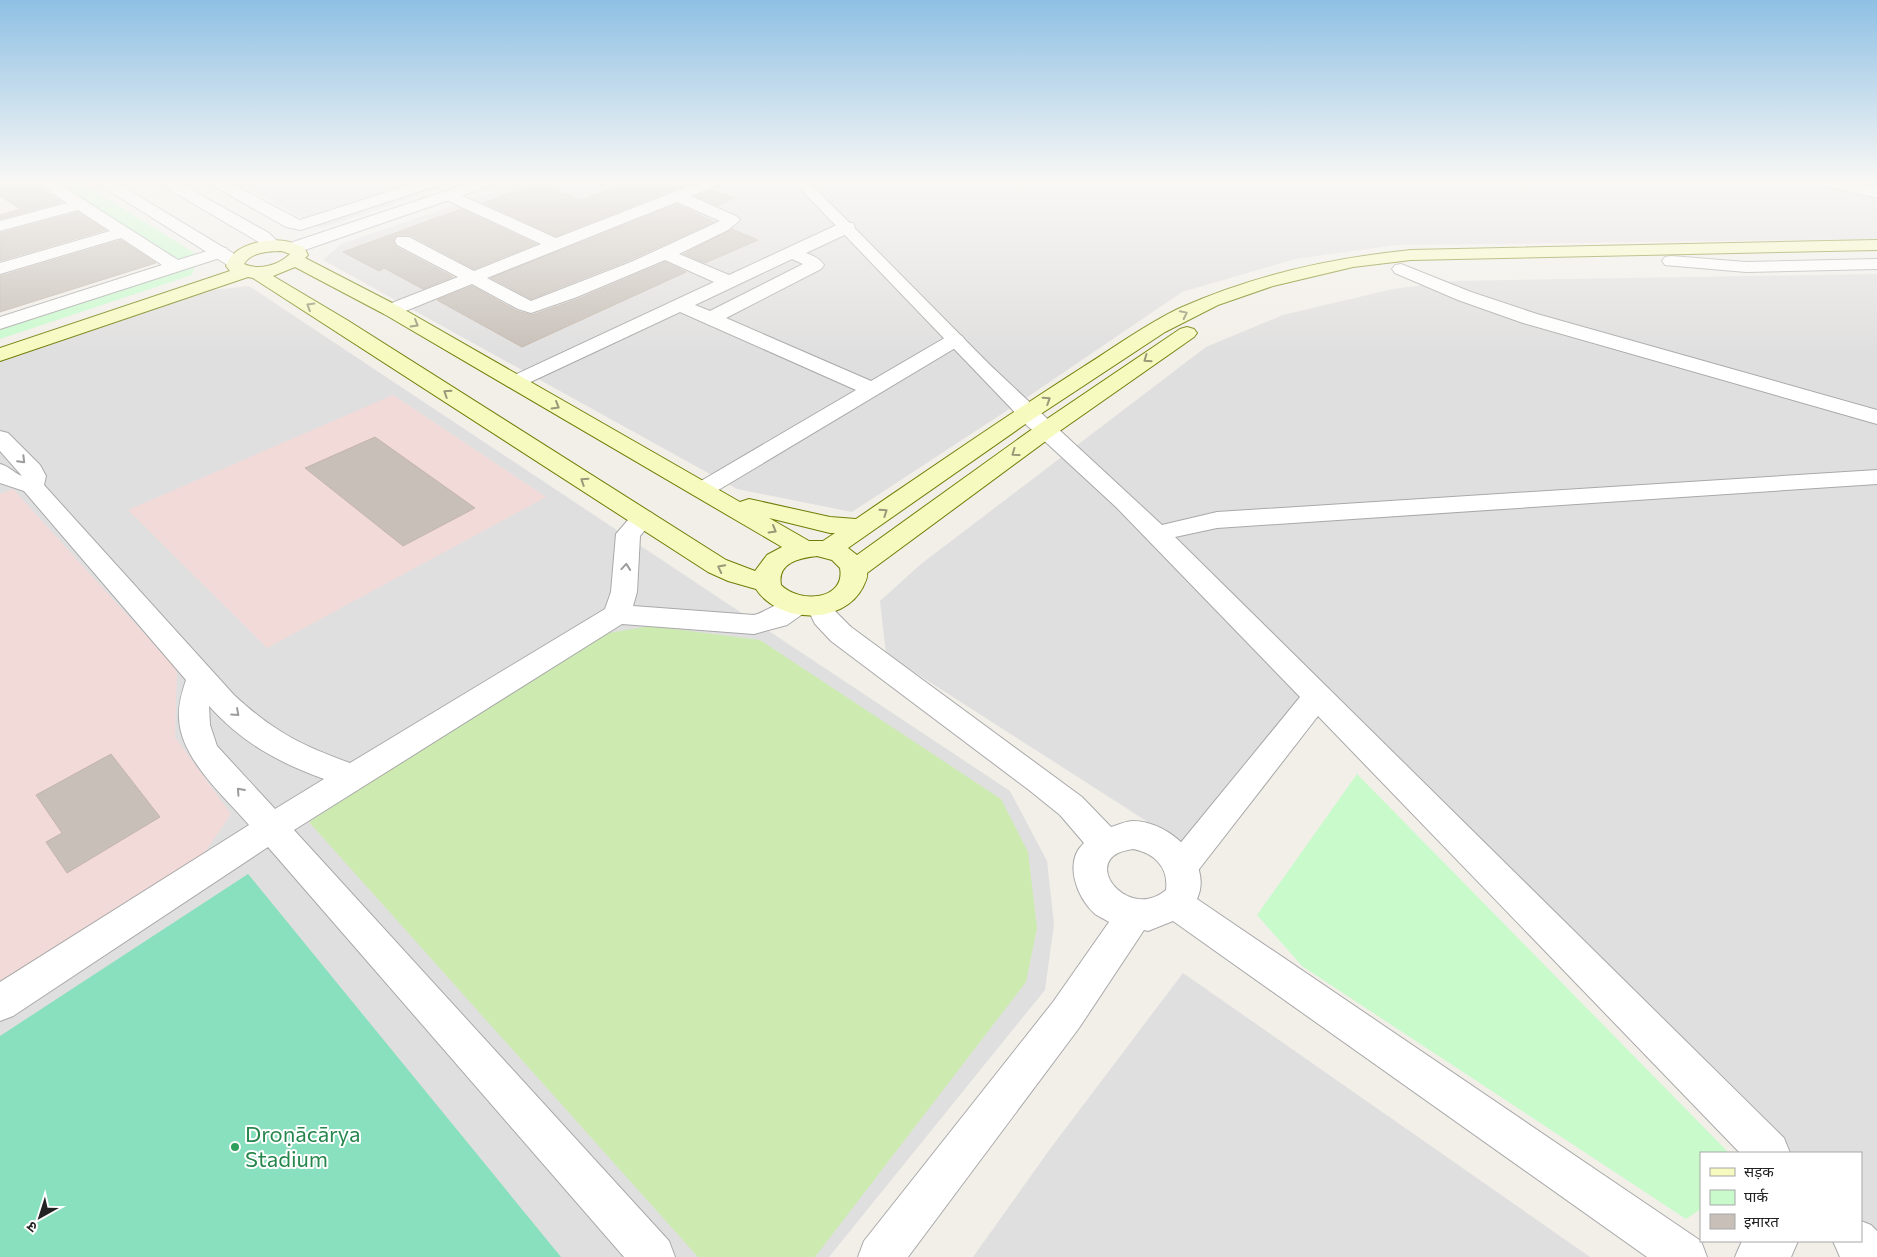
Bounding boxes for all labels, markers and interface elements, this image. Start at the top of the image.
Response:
one-way arrow [306,302,315,312]
one-way arrow [1179,310,1188,320]
one-way arrow [410,318,419,328]
one-way arrow [1143,353,1153,362]
one-way arrow [444,390,453,399]
one-way arrow [1041,397,1050,407]
one-way arrow [550,400,559,410]
one-way arrow [1011,447,1021,456]
one-way arrow [16,454,25,463]
one-way arrow [580,477,589,487]
one-way arrow [878,508,887,518]
one-way arrow [767,524,776,534]
one-way arrow [620,562,631,570]
one-way arrow [717,564,726,574]
one-way arrow [231,707,240,716]
one-way arrow [236,788,245,797]
place label: Droṇācārya Stadium [245,1120,361,1172]
marker: Droṇācārya Stadium [229,1141,241,1153]
legend [1700,1152,1862,1242]
text: सड़क [1744,1162,1774,1180]
text: पार्क [1744,1187,1768,1205]
north arrow [15,1192,65,1242]
text: इमारत [1744,1212,1779,1230]
text: उ [22,1218,40,1237]

